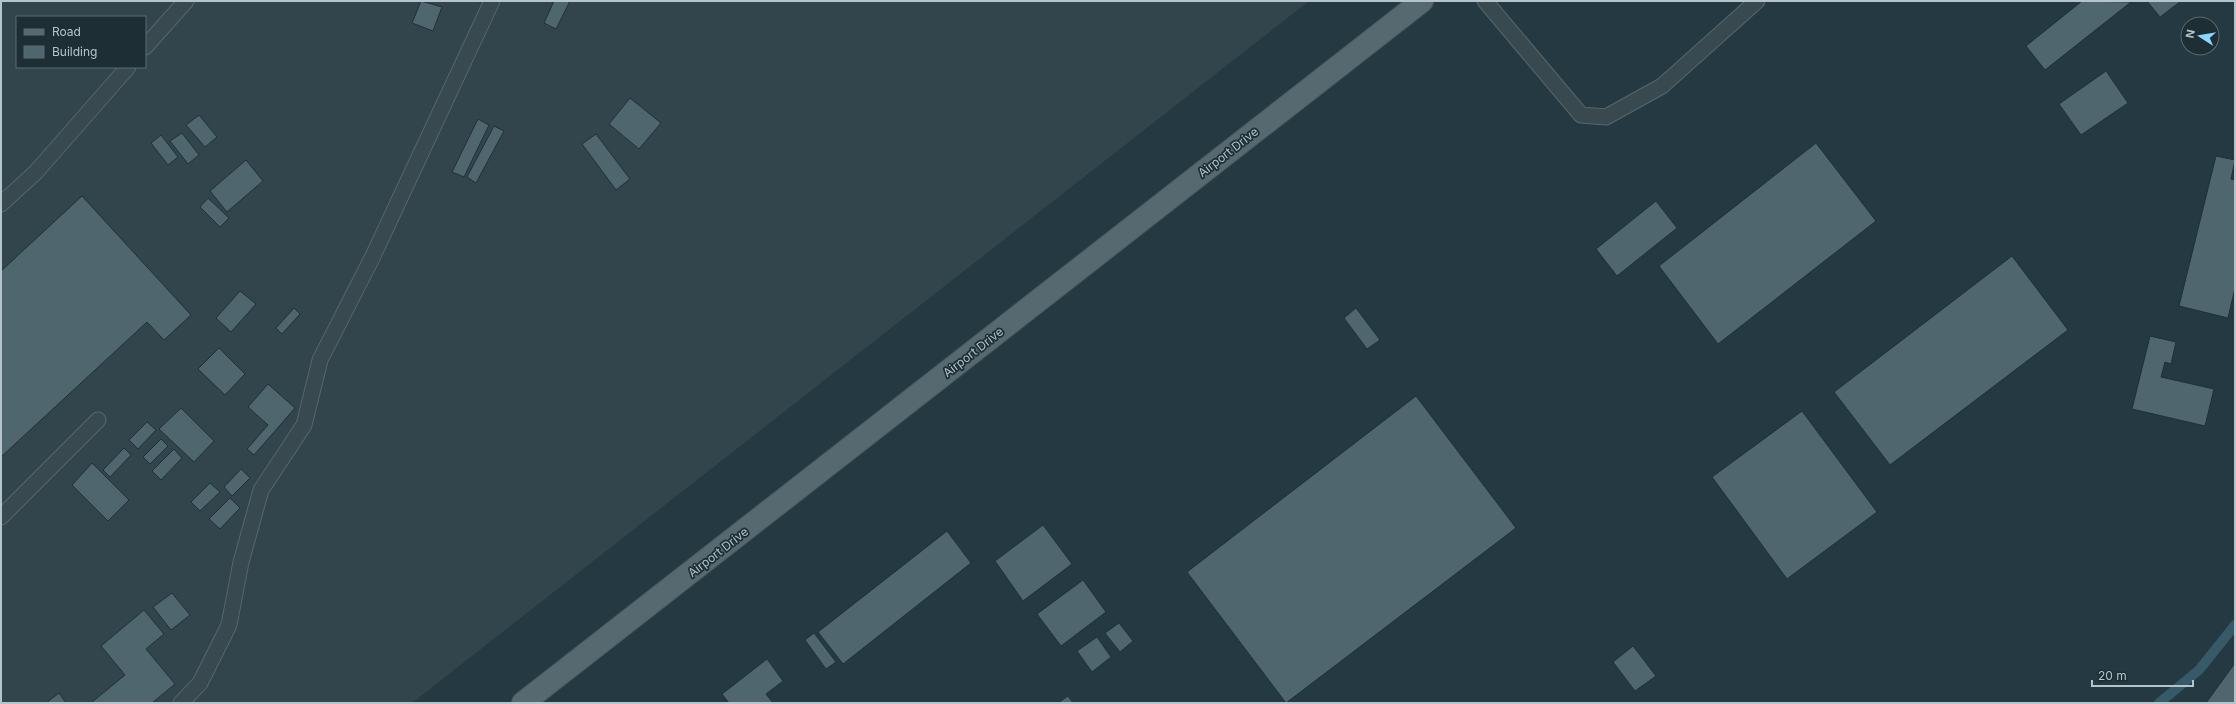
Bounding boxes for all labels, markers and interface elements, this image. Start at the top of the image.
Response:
legend [16,16,146,68]
north arrow [2180,16,2220,56]
text: Road [52,24,81,39]
text: N [2182,28,2198,39]
text: Building [52,44,97,59]
street label: Airport Drive [1195,124,1261,180]
street label: Airport Drive [940,324,1006,380]
street label: Airport Drive [685,524,751,580]
scale bar [2092,662,2193,688]
text: 20 m [2098,668,2127,683]

